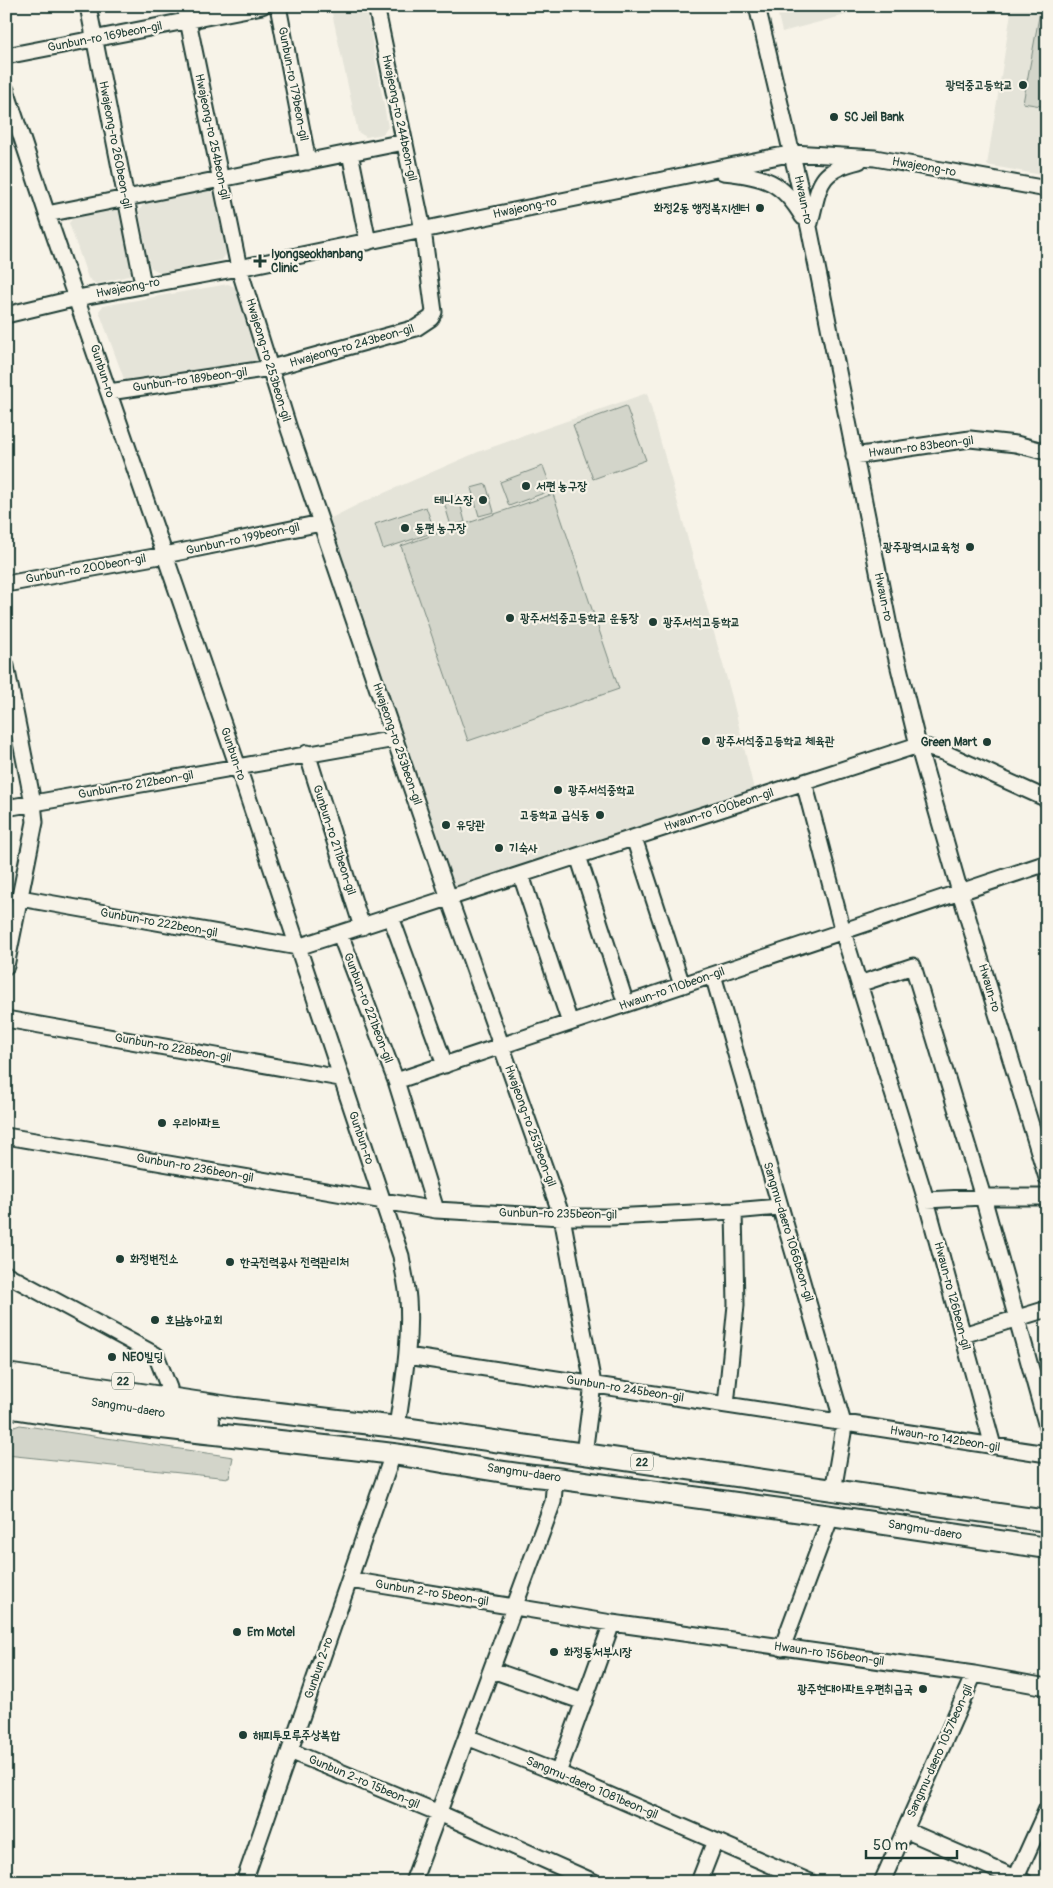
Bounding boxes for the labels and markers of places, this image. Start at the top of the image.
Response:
place label: 광덕중고등학교 [945,78,1013,93]
marker: 광덕중고등학교 [1017,79,1029,91]
place label: SC Jeil Bank [844,110,905,125]
marker: SC Jeil Bank [828,111,840,123]
place label: 화정2동 행정복지센터 [654,201,750,216]
marker: 화정2동 행정복지센터 [754,202,766,214]
place label: Iyongseokhanbang Clinic [271,247,363,276]
marker: Iyongseokhanbang Clinic [253,254,267,268]
place label: 서편 농구장 [536,479,587,494]
marker: 서편 농구장 [520,480,532,492]
place label: 테니스장 [434,493,473,508]
marker: 테니스장 [477,494,489,506]
place label: 동편 농구장 [415,521,466,536]
marker: 동편 농구장 [399,522,411,534]
place label: 광주광역시교육청 [883,540,960,555]
marker: 광주광역시교육청 [964,541,976,553]
place label: 광주서석중고등학교 운동장 [520,611,639,626]
marker: 광주서석중고등학교 운동장 [504,612,516,624]
place label: 광주서석고등학교 [663,615,740,630]
marker: 광주서석고등학교 [647,616,659,628]
place label: 광주서석중고등학교 체육관 [716,734,835,749]
marker: 광주서석중고등학교 체육관 [700,735,712,747]
place label: Green Mart [921,735,978,750]
marker: Green Mart [981,736,993,748]
place label: 광주서석중학교 [568,783,636,798]
marker: 광주서석중학교 [552,784,564,796]
place label: 고등학교 급식동 [520,808,590,823]
marker: 고등학교 급식동 [594,809,606,821]
place label: 유당관 [456,818,485,833]
marker: 유당관 [440,819,452,831]
place label: 기숙사 [509,841,538,856]
marker: 기숙사 [493,842,505,854]
place label: 우리아파트 [172,1116,221,1131]
marker: 우리아파트 [156,1117,168,1129]
place label: 화정변전소 [130,1252,179,1267]
marker: 화정변전소 [114,1253,126,1265]
place label: 한국전력공사 전력관리처 [239,1255,349,1270]
marker: 한국전력공사 전력관리처 [224,1256,236,1268]
place label: 호남농아교회 [165,1313,223,1328]
marker: 호남농아교회 [149,1314,161,1326]
place label: NEO빌딩 [122,1350,163,1365]
marker: NEO빌딩 [106,1351,118,1363]
place label: Em Motel [247,1625,295,1640]
marker: Em Motel [231,1626,243,1638]
place label: 화정동서부시장 [564,1645,632,1660]
marker: 화정동서부시장 [548,1646,560,1658]
place label: 광주현대아파트우편취급국 [797,1682,913,1697]
marker: 광주현대아파트우편취급국 [917,1683,929,1695]
place label: 해피투모루주상복합 [253,1728,340,1743]
marker: 해피투모루주상복합 [237,1729,249,1741]

